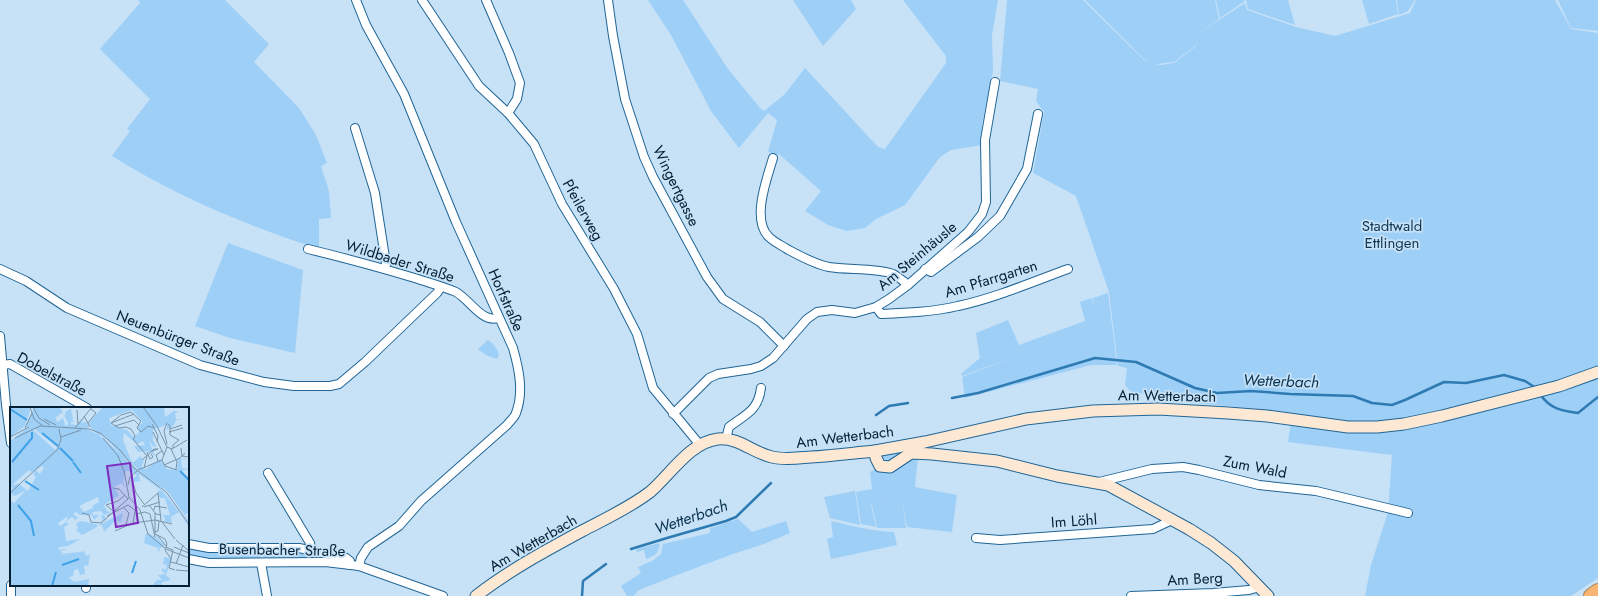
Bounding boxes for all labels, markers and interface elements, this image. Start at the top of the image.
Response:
street label: Wingertgasse [647,142,705,230]
street label: Pfeilerweg [557,175,609,245]
park label: Stadtwald Ettlingen [1362,215,1422,254]
street label: Am Steinhäusle [873,216,962,296]
street label: Wildbader Straße [343,234,457,288]
street label: Am Pfarrgarten [942,254,1040,304]
street label: Horfstraße [482,265,530,335]
street label: Neuenbürger Straße [113,304,243,372]
street label: Dobelstraße [13,346,91,402]
water label: Wetterbach [1243,368,1319,394]
street label: Am Wetterbach [1118,384,1216,408]
inset map [10,407,189,586]
street label: Am Wetterbach [795,420,895,454]
street label: Zum Wald [1221,450,1289,484]
water label: Wetterbach [651,494,731,540]
street label: Im Löhl [1050,508,1098,534]
street label: Am Wetterbach [485,509,581,577]
street label: Busenbacher Straße [219,538,346,562]
street label: Am Berg [1167,567,1223,591]

